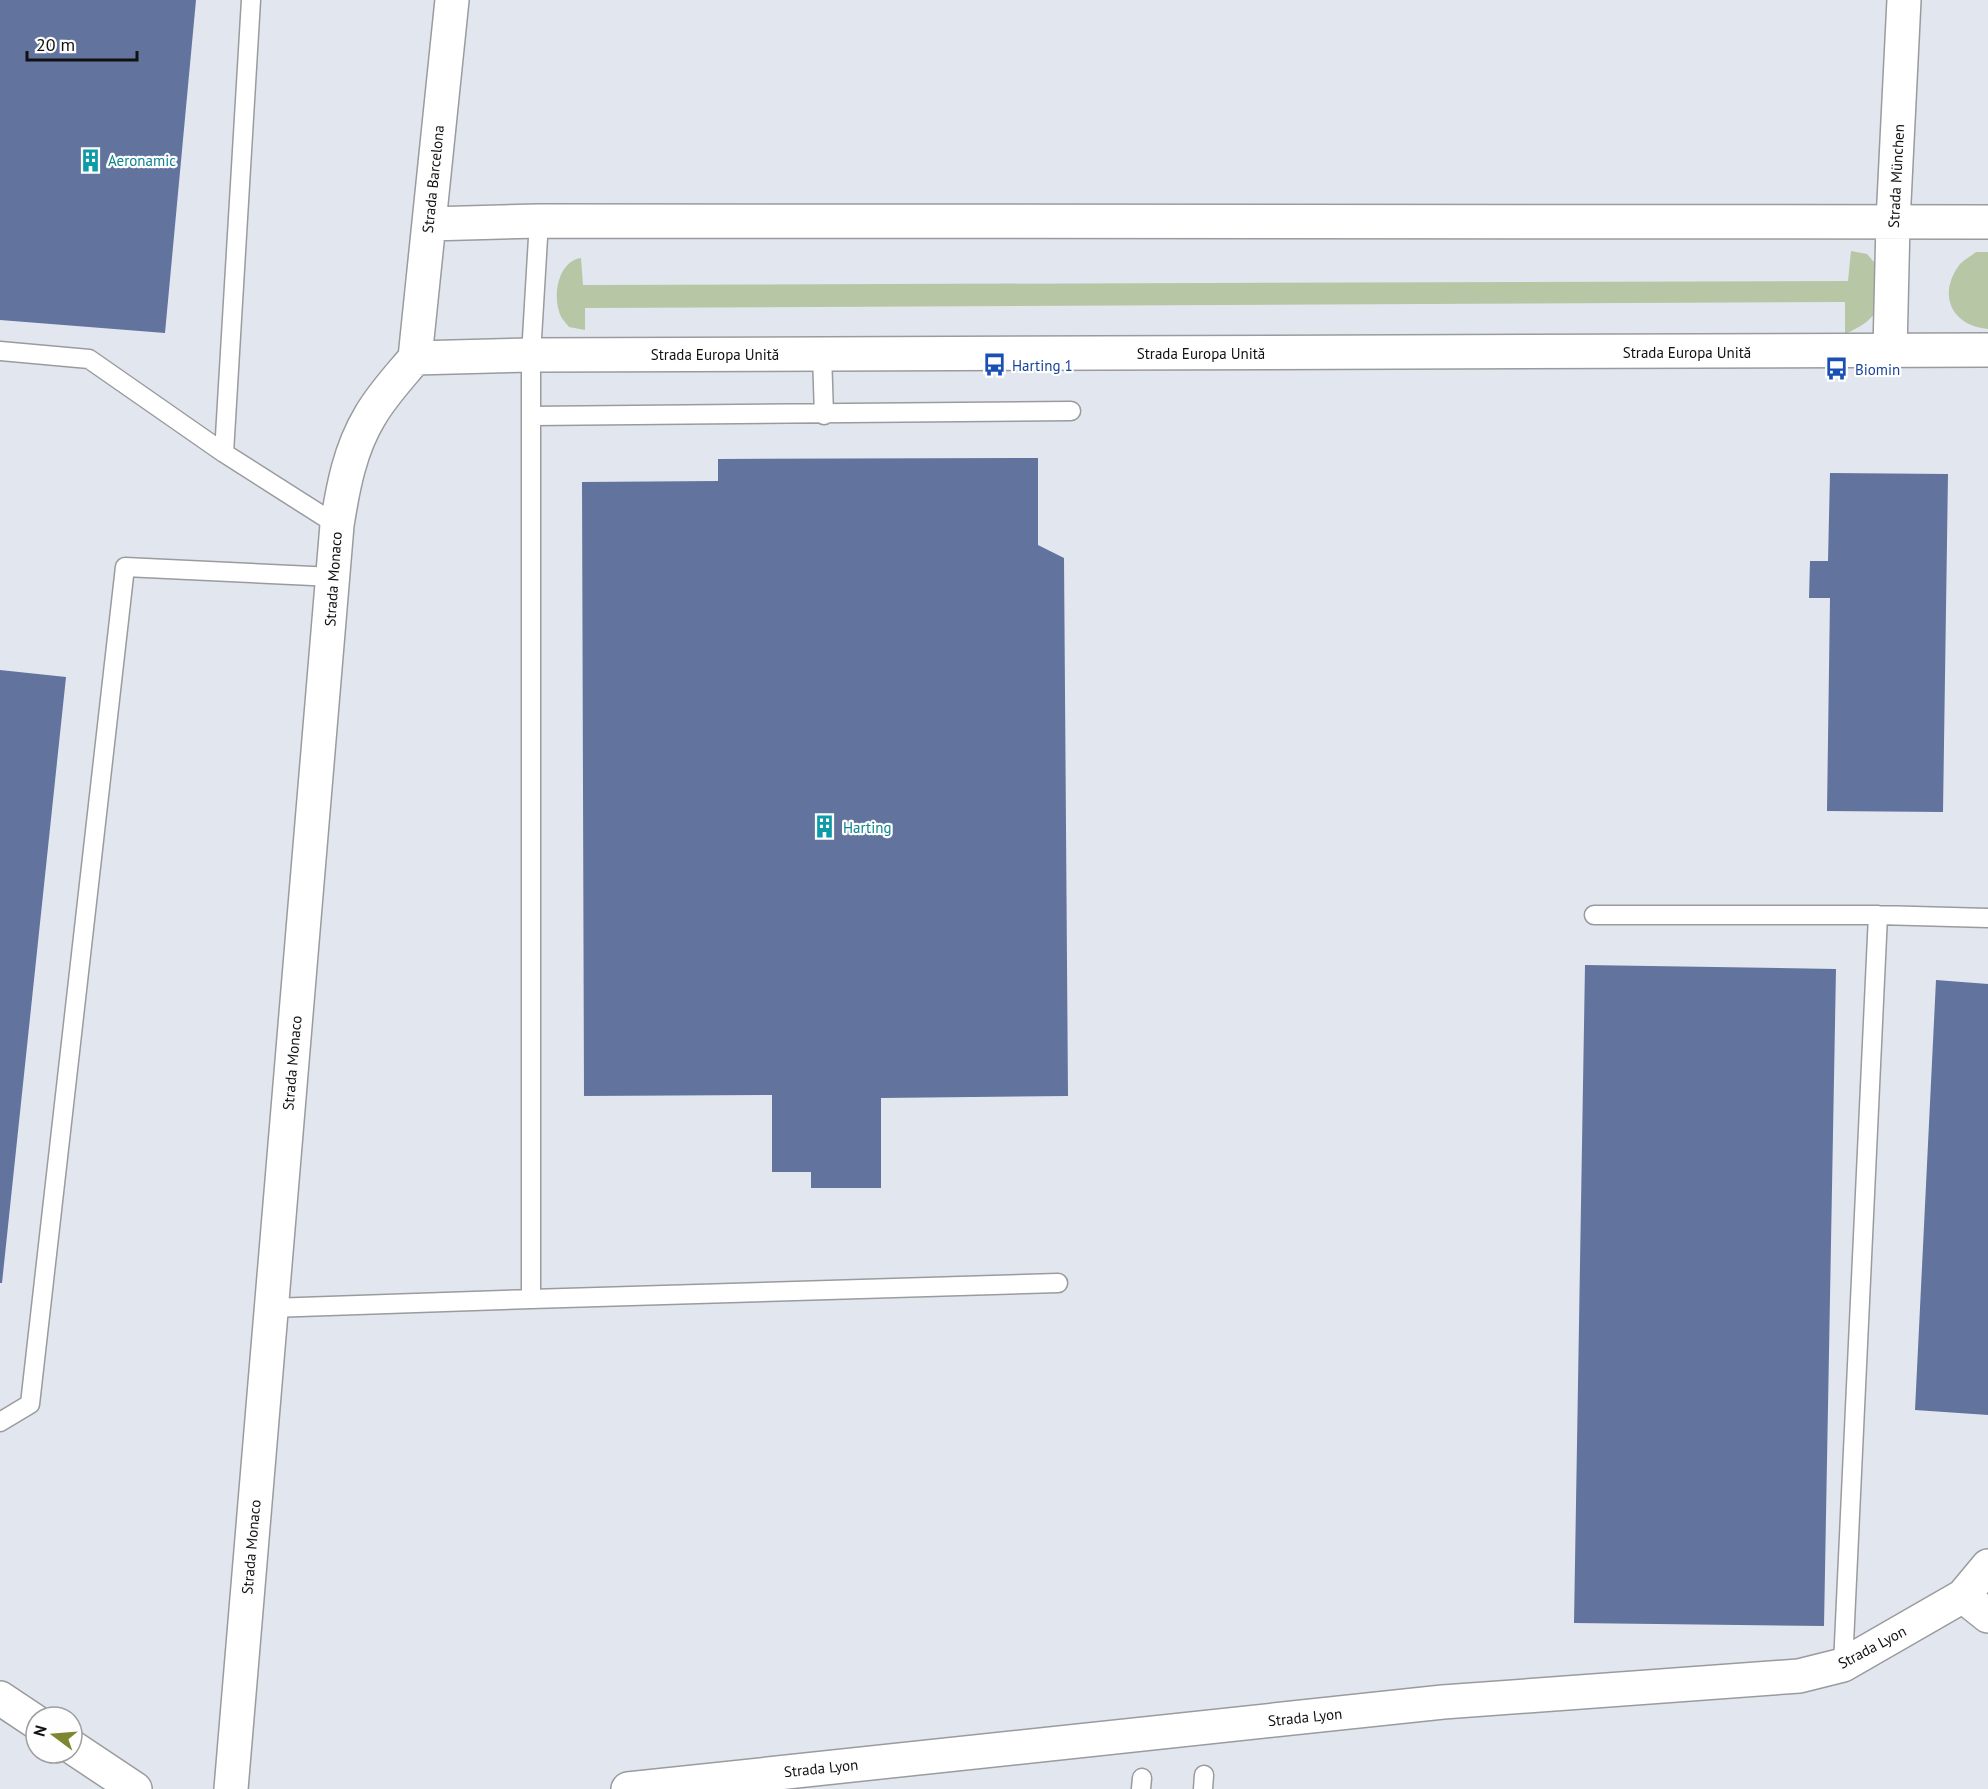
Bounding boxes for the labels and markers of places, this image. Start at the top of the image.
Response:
building icon: Aeronamic [77,147,103,173]
place label: Aeronamic [108,151,176,170]
bus stop icon: Harting 1 [981,352,1007,378]
place label: Harting 1 [1012,356,1073,375]
bus stop icon: Biomin [1824,356,1850,382]
place label: Biomin [1855,360,1900,379]
building icon: Harting [812,814,838,840]
place label: Harting [843,818,891,837]

